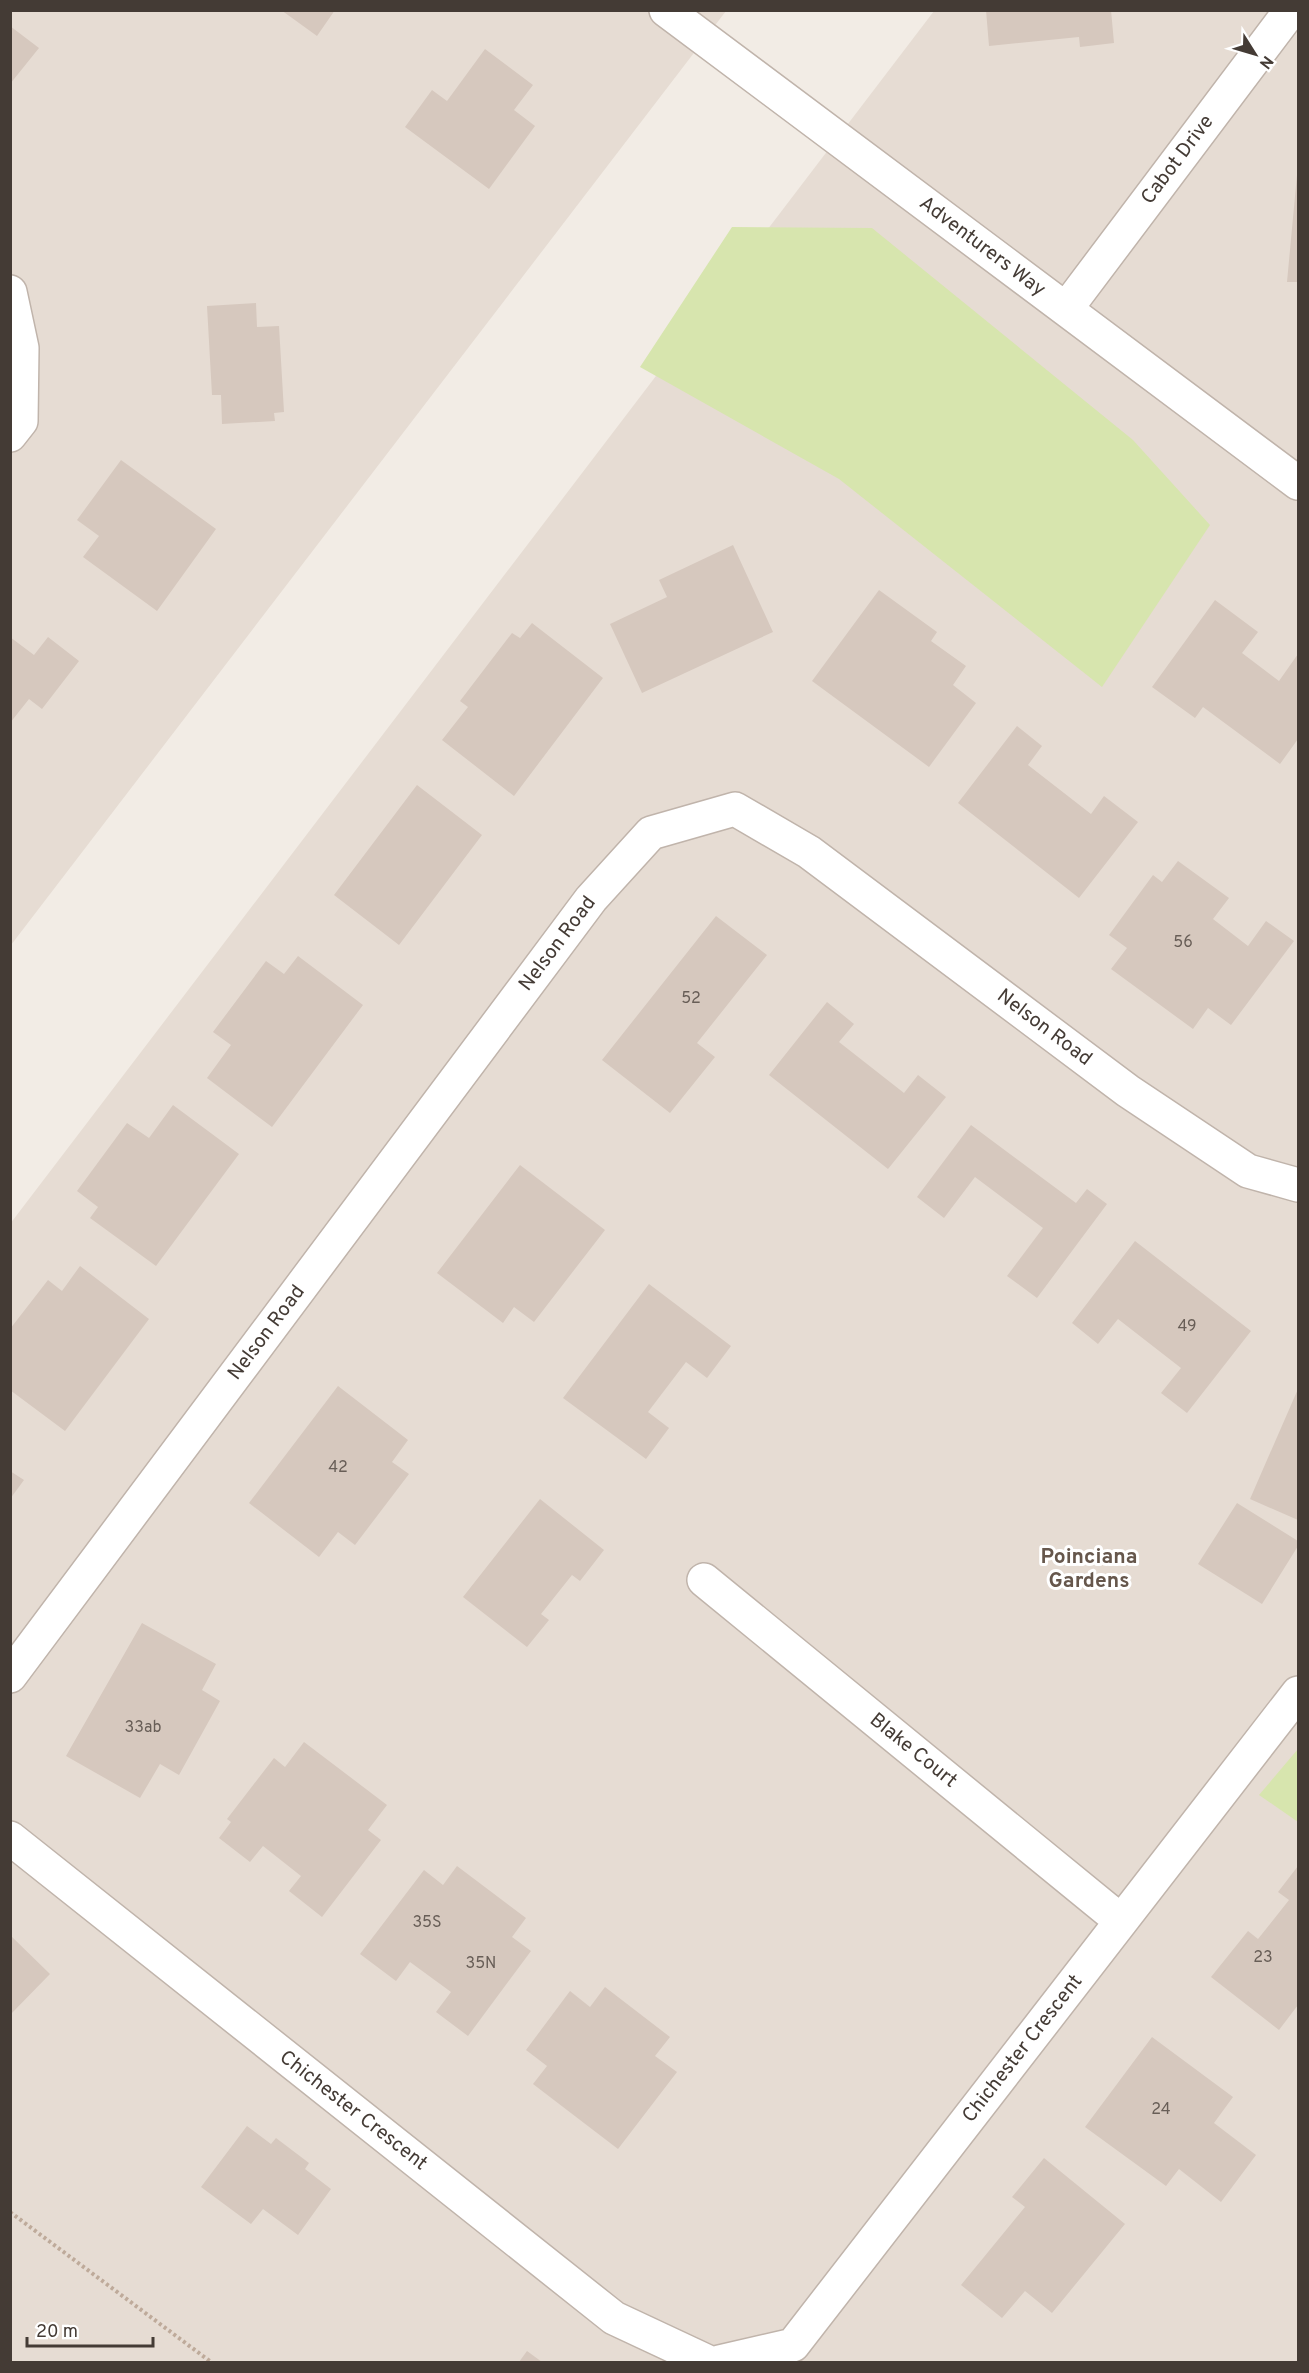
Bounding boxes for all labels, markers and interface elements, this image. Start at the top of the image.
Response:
north arrow [1225,24,1285,84]
text: N [1254,51,1277,72]
street label: Cabot Drive [1136,110,1220,210]
street label: Adventurers Way [913,191,1051,303]
street label: Nelson Road [514,891,602,997]
house number: 56 [1173,933,1193,953]
street label: Nelson Road [991,984,1097,1072]
house number: 52 [681,989,701,1009]
street label: Nelson Road [223,1280,311,1386]
house number: 49 [1177,1317,1197,1337]
house number: 42 [328,1458,348,1478]
district label: Poinciana Gardens [1041,1544,1137,1595]
street label: Blake Court [864,1708,962,1794]
house number: 33ab [125,1718,161,1738]
house number: 35S [412,1913,442,1933]
house number: 23 [1253,1948,1273,1968]
house number: 35N [466,1954,496,1974]
street label: Chichester Crescent [957,1970,1089,2128]
street label: Chichester Crescent [274,2045,432,2177]
house number: 24 [1151,2100,1171,2120]
scale bar [27,2310,153,2348]
text: 20 m [36,2321,78,2344]

